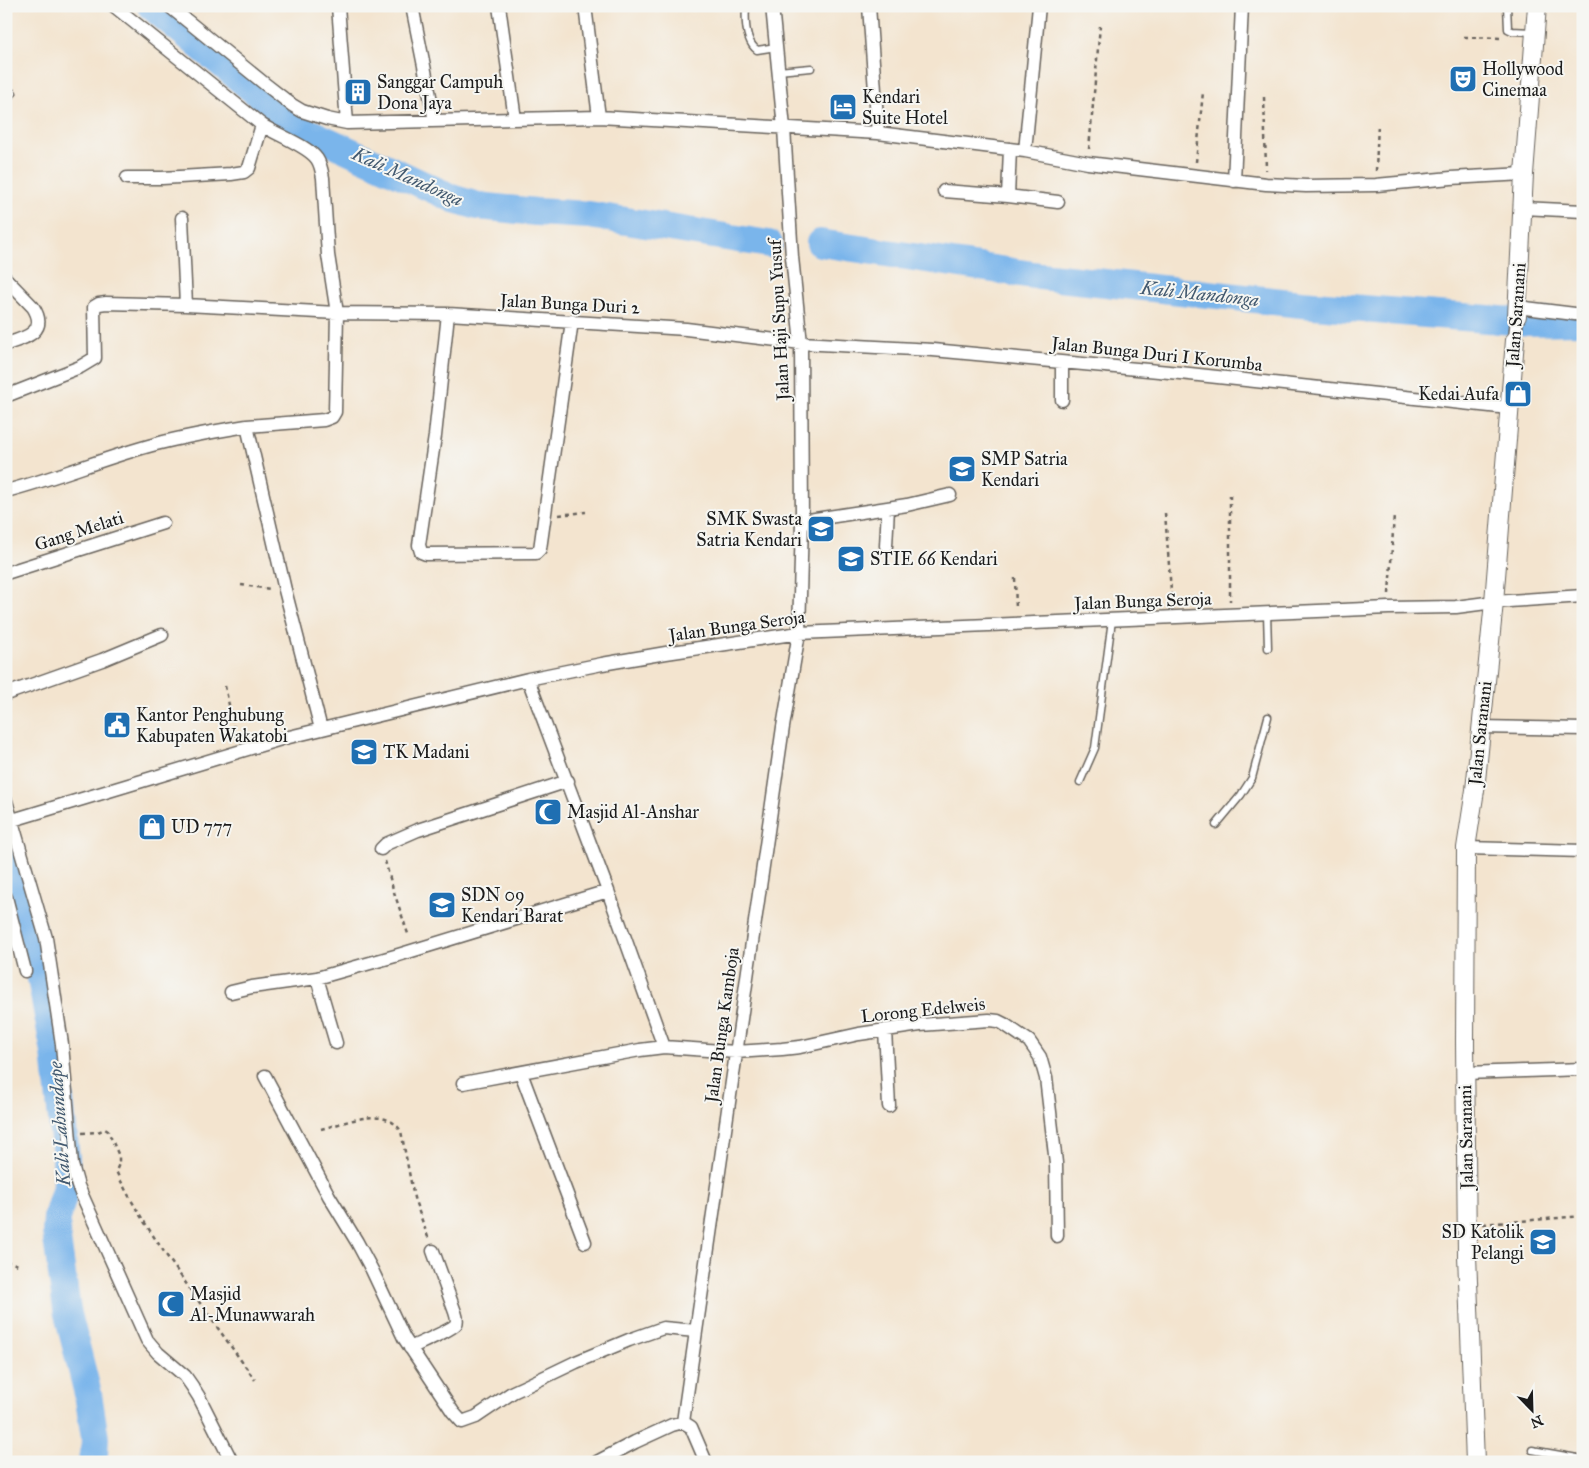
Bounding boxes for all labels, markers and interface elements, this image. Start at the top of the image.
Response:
place label: Hollywood Cinemaa [1482,58,1563,101]
theatre icon: Hollywood Cinemaa [1448,64,1478,94]
place label: Sanggar Campuh Dona Jaya [377,71,503,115]
building icon: Sanggar Campuh Dona Jaya [343,77,373,107]
place label: Kendari Suite Hotel [862,86,948,129]
hotel icon: Kendari Suite Hotel [828,92,858,122]
water label: Kali Mandonga [348,141,467,211]
street label: Jalan Haji Supu Yusuf [764,236,795,403]
street label: Jalan Saranani [1501,262,1532,370]
water label: Kali Mandonga [1139,276,1260,311]
street label: Jalan Bunga Duri 2 [498,289,641,320]
street label: Jalan Bunga Duri I Korumba [1048,332,1264,377]
shop icon: Kedai Aufa [1503,379,1533,409]
place label: Kedai Aufa [1418,383,1499,405]
place label: SMP Satria Kendari [981,448,1068,491]
school or university icon: SMP Satria Kendari [947,454,977,484]
street label: Gang Melati [32,506,127,557]
place label: SMK Swasta Satria Kendari [696,508,802,551]
school or university icon: SMK Swasta Satria Kendari [806,514,836,544]
school or university icon: STIE 66 Kendari [836,544,866,574]
place label: STIE 66 Kendari [870,548,998,570]
street label: Jalan Bunga Seroja [1072,588,1212,615]
street label: Jalan Bunga Seroja [665,605,807,648]
street label: Jalan Saranani [1463,680,1497,788]
place label: Kantor Penghubung Kabupaten Wakatobi [136,704,288,747]
public building icon: Kantor Penghubung Kabupaten Wakatobi [102,710,132,740]
school or university icon: TK Madani [349,737,379,767]
place label: TK Madani [383,741,470,763]
mosque icon: Masjid Al-Anshar [533,797,563,827]
place label: Masjid Al-Anshar [567,801,699,823]
shop icon: UD 777 [137,812,167,842]
place label: UD 777 [171,816,232,838]
place label: SDN 09 Kendari Barat [461,884,564,927]
school or university icon: SDN 09 Kendari Barat [427,890,457,920]
street label: Jalan Bunga Kamboja [700,945,745,1106]
street label: Lorong Edelweis [860,993,986,1028]
water label: Kali Lahundape [44,1060,76,1188]
street label: Jalan Saranani [1454,1084,1479,1192]
place label: SD Katolik Pelangi [1442,1221,1525,1265]
school or university icon: SD Katolik Pelangi [1528,1227,1558,1257]
place label: Masjid Al-Munawwarah [189,1283,315,1326]
mosque icon: Masjid Al-Munawwarah [156,1289,186,1319]
north arrow [1506,1386,1556,1436]
text: N [1528,1411,1546,1432]

